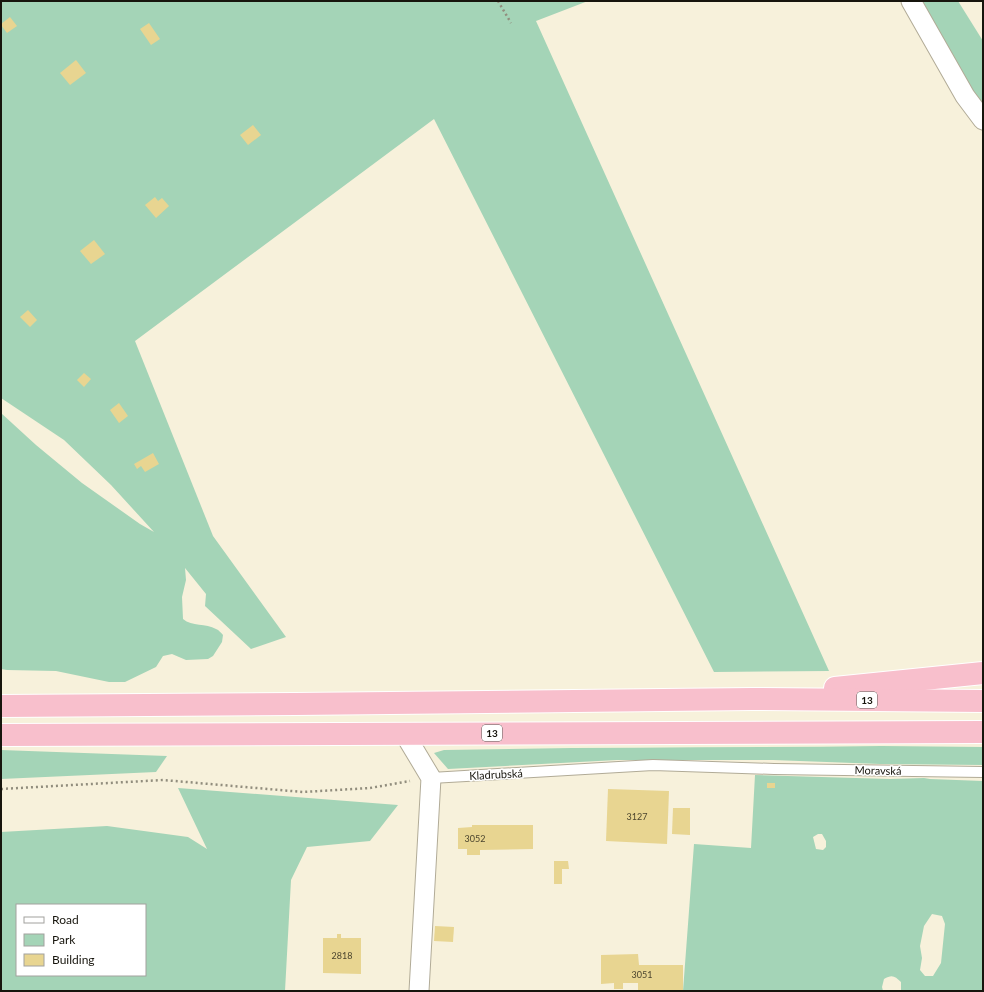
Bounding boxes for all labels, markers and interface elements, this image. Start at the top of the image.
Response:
road number: 13 [857,692,877,708]
road number: 13 [482,725,502,741]
street label: Moravská [854,763,902,777]
street label: Kladrubská [469,766,523,782]
house number: 3127 [627,811,647,822]
house number: 3052 [465,833,485,844]
legend [16,904,146,976]
text: Road [52,912,79,927]
text: Park [52,932,76,947]
house number: 2818 [332,950,352,961]
text: Building [52,952,95,967]
house number: 3051 [632,969,652,980]

